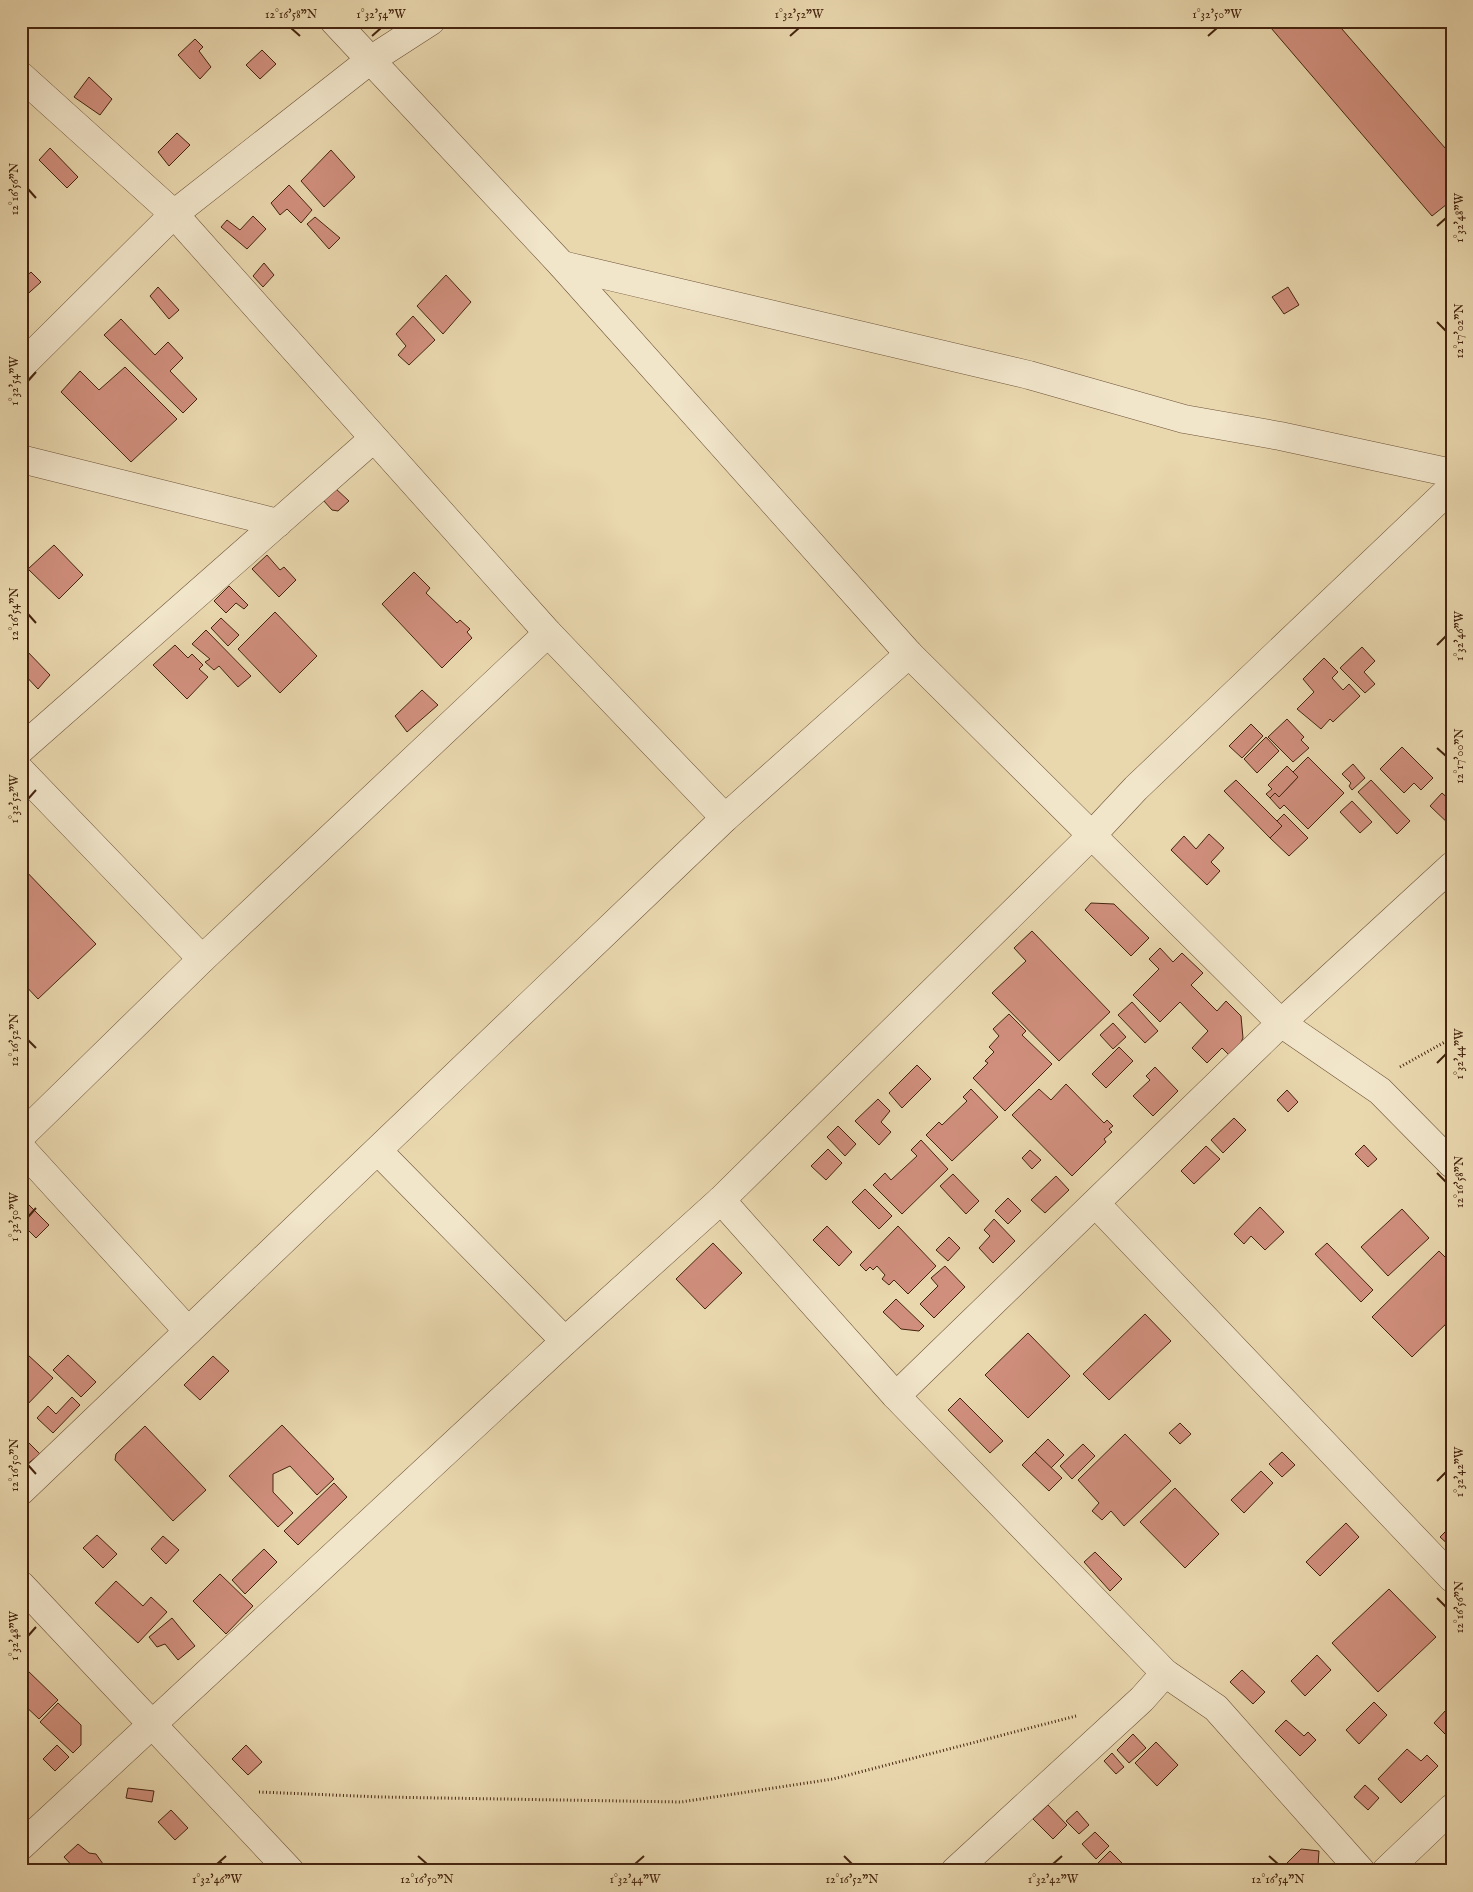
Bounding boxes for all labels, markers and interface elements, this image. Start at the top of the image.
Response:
text: 12°16'58"N [265,7,318,22]
text: 1°32'54"W [356,7,406,22]
text: 1°32'52"W [774,7,824,22]
text: 1°32'50"W [1192,7,1242,22]
text: 12°16'56"N [7,162,22,215]
text: 1°32'48"W [1452,193,1467,243]
text: 12°17'02"N [1452,303,1467,359]
text: 1°32'54"W [7,356,22,406]
text: 12°16'54"N [7,587,22,641]
text: 1°32'46"W [1452,610,1467,661]
text: 12°17'00"N [1452,728,1467,784]
text: 1°32'52"W [7,774,22,824]
text: 12°16'52"N [7,1013,22,1067]
text: 1°32'44"W [1452,1028,1467,1079]
text: 12°16'58"N [1452,1155,1467,1208]
text: 1°32'50"W [7,1192,22,1242]
text: 12°16'50"N [7,1438,22,1492]
text: 1°32'42"W [1452,1446,1467,1497]
text: 12°16'56"N [1452,1580,1467,1633]
text: 1°32'48"W [7,1611,22,1661]
text: 1°32'46"W [192,1872,243,1887]
text: 12°16'50"N [400,1872,454,1887]
text: 1°32'44"W [610,1872,661,1887]
text: 12°16'52"N [825,1872,879,1887]
text: 1°32'42"W [1028,1872,1079,1887]
text: 12°16'54"N [1251,1872,1305,1887]

